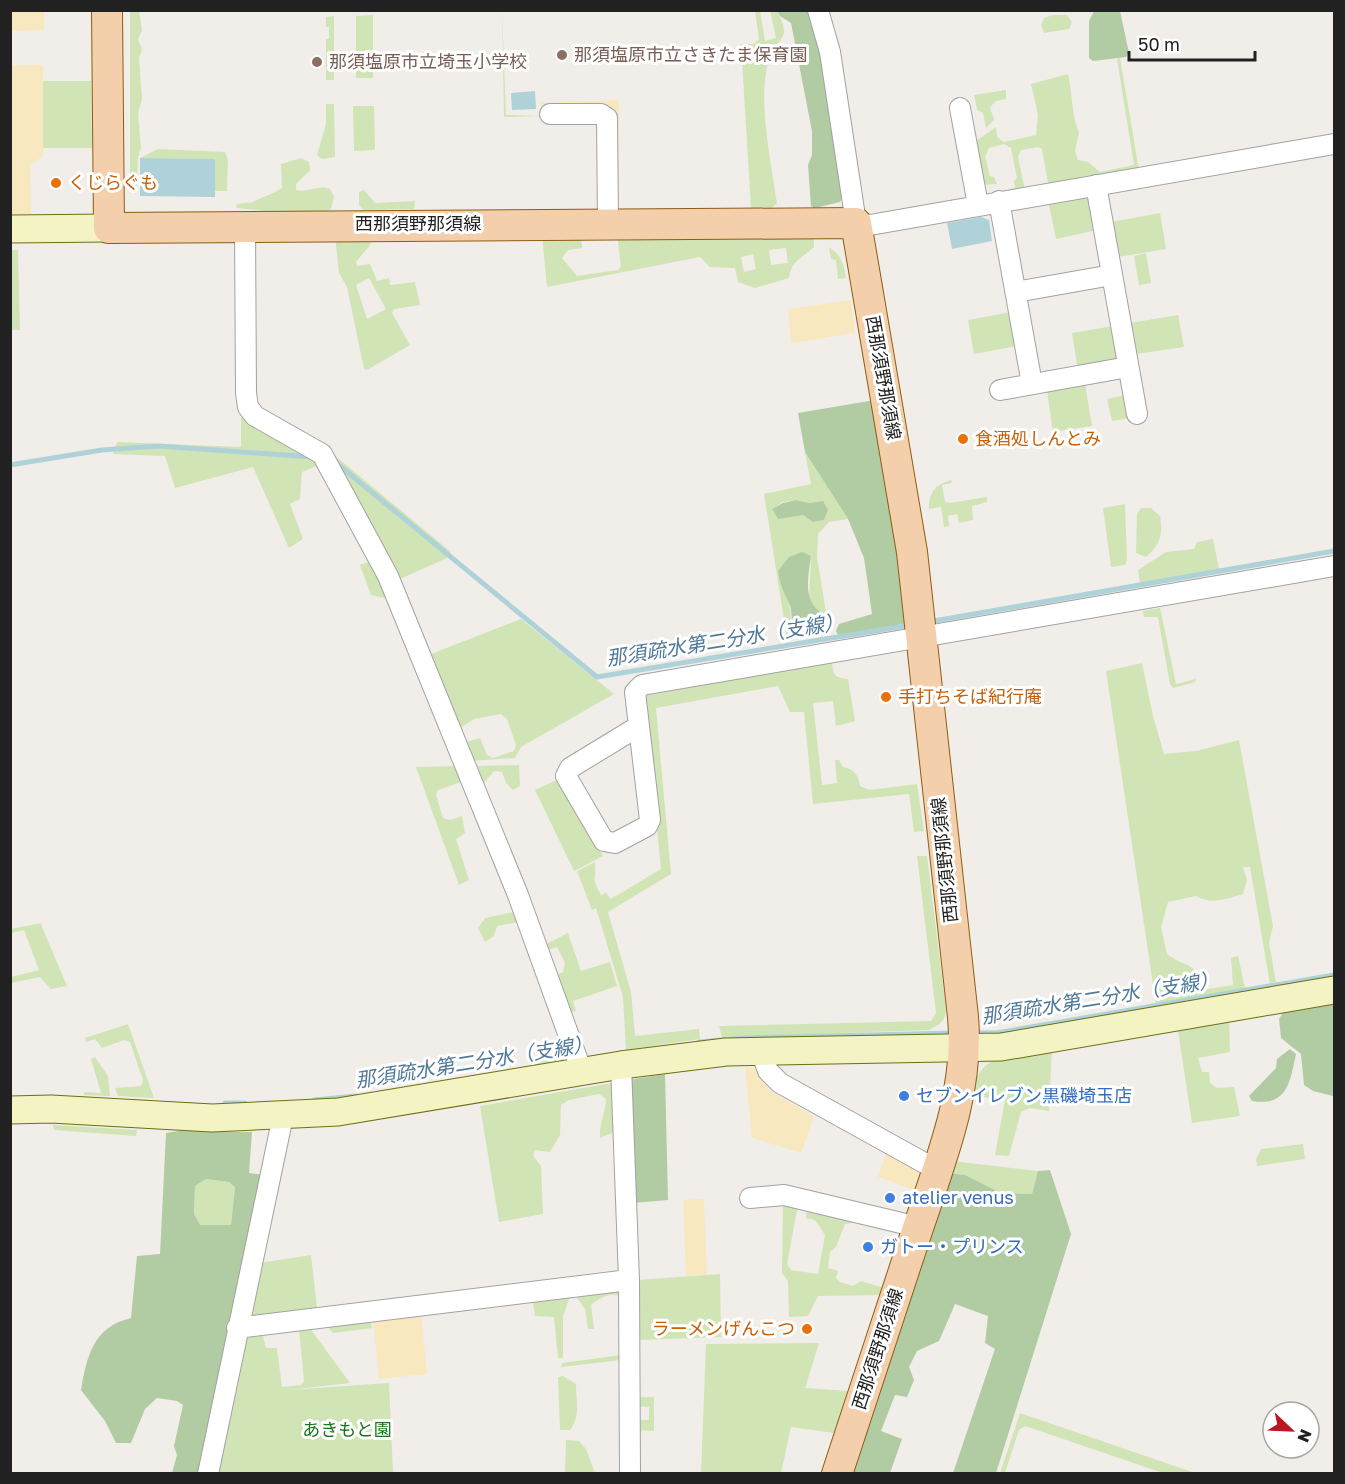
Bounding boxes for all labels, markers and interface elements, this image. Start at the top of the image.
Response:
scale bar [1129,24,1255,62]
text: 50 m [1138,33,1180,55]
place label: 那須塩原市立さきたま保育園 [574,43,807,65]
marker: 那須塩原市立さきたま保育園 [555,48,569,62]
place label: 那須塩原市立埼玉小学校 [329,50,527,72]
marker: 那須塩原市立埼玉小学校 [310,55,324,69]
place label: くじらぐも [68,171,158,193]
marker: くじらぐも [49,176,63,190]
street label: 西那須野那須線 [355,212,481,234]
street label: 西那須野那須線 [862,314,906,442]
place label: 食酒処しんとみ [975,427,1101,449]
marker: 食酒処しんとみ [956,432,970,446]
water label: 那須疏水第二分水（支線） [604,608,845,670]
place label: 手打ちそば紀行庵 [898,685,1042,707]
marker: 手打ちそば紀行庵 [879,690,893,704]
street label: 西那須野那須線 [926,796,962,924]
water label: 那須疏水第二分水（支線） [979,966,1220,1028]
water label: 那須疏水第二分水（支線） [353,1030,594,1092]
place label: セブンイレブン黒磯埼玉店 [916,1084,1132,1106]
marker: セブンイレブン黒磯埼玉店 [897,1089,911,1103]
place label: atelier venus [902,1186,1014,1208]
marker: atelier venus [883,1191,897,1205]
place label: ガトー・プリンス [880,1235,1024,1257]
marker: ガトー・プリンス [861,1240,875,1254]
street label: 西那須野那須線 [847,1285,907,1412]
place label: ラーメンげんこつ [652,1317,795,1339]
marker: ラーメンげんこつ [800,1322,814,1336]
north arrow [1261,1400,1321,1460]
park label: あきもと園 [302,1418,392,1440]
text: N [1293,1426,1316,1445]

